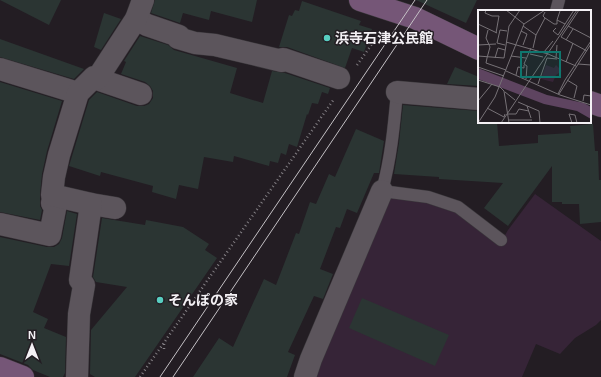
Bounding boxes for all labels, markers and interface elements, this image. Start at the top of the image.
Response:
inset map [478,10,591,123]
place label: 浜寺石津公民館 [335,30,433,46]
marker: 浜寺石津公民館 [322,33,332,43]
place label: そんぽの家 [168,292,238,308]
marker: そんぽの家 [155,295,165,305]
north arrow [12,325,52,365]
text: N [28,329,36,341]

